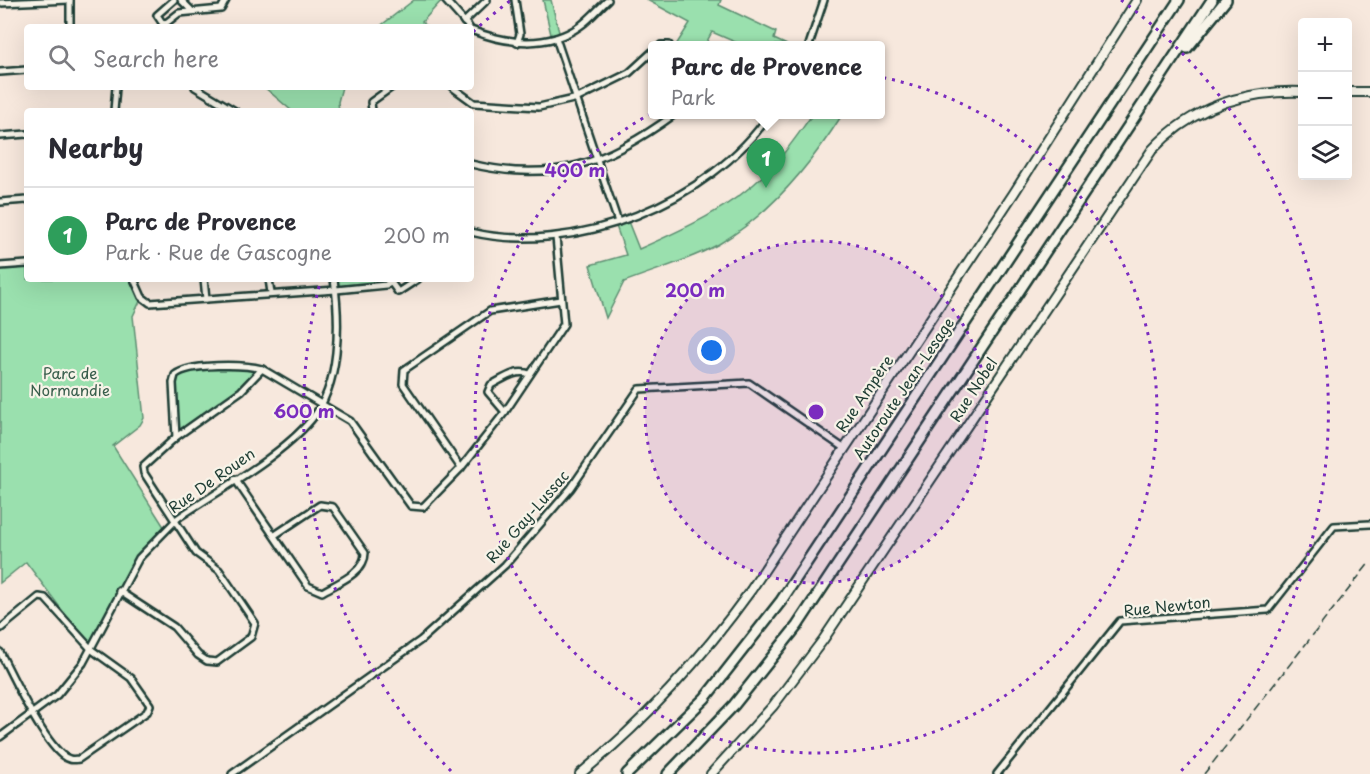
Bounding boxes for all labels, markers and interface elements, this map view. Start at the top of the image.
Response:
map controls [1298,18,1352,180]
button: + [1298,18,1352,72]
search box [24,24,474,90]
icon: search [45,41,78,74]
text: Search here [93,41,219,74]
popup [648,41,885,119]
text: Parc de Provence [671,49,862,82]
button: − [1298,72,1352,126]
text: Park [671,82,715,112]
button: layers [1298,126,1352,180]
text: Nearby [48,128,143,167]
pin: 1 [746,138,786,188]
text: 400 m [545,156,605,183]
text: Parc de Provence [105,204,296,237]
text: 1 [63,220,72,250]
text: 200 m [383,220,450,250]
text: Park · Rue de Gascogne [105,237,332,267]
text: 200 m [665,276,725,303]
street label: Autoroute Jean-Lesage [846,312,959,464]
your location [697,336,726,365]
street label: Rue Ampère [829,350,898,436]
street label: Rue Nobel [943,352,1002,426]
park label: Parc de Normandie [30,361,110,401]
text: 600 m [273,397,335,424]
centre of rings [806,402,826,422]
street label: Rue De Rouen [163,441,259,518]
street label: Rue Gay-Lussac [480,465,574,567]
street label: Rue Newton [1122,590,1211,622]

